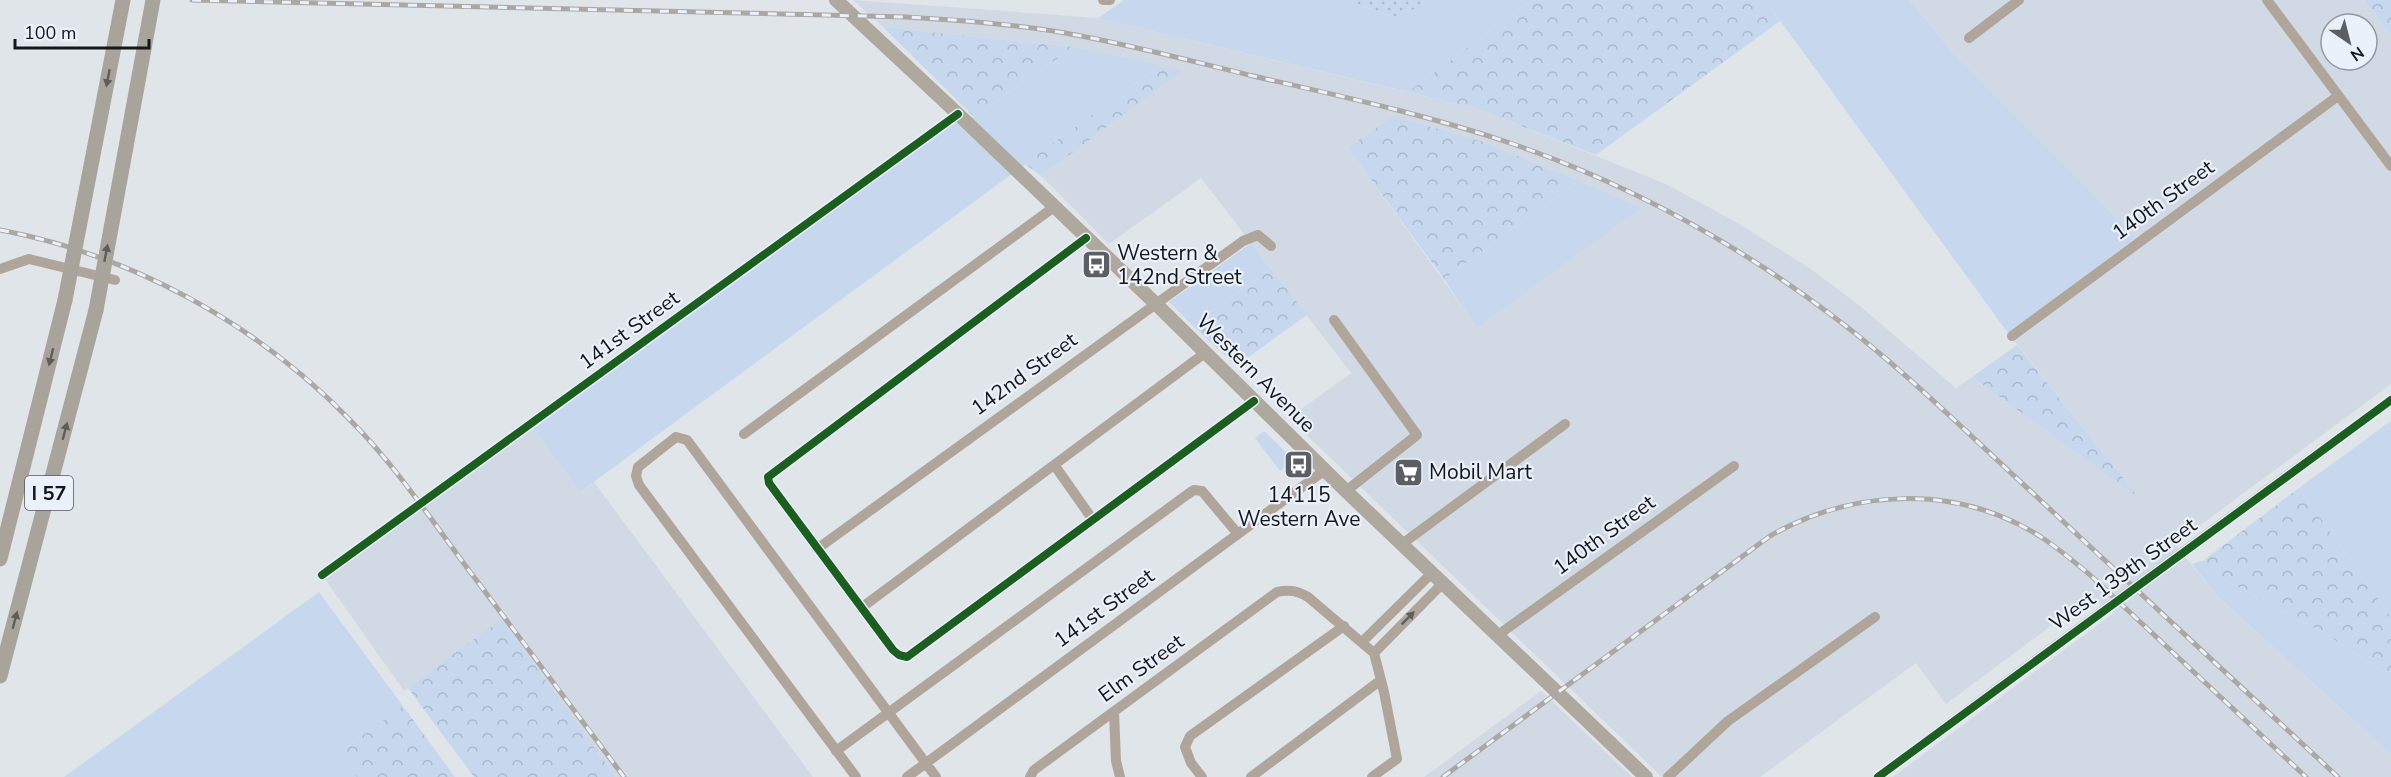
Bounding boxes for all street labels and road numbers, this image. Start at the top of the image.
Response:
street label: 140th Street [2106,153,2220,247]
street label: 141st Street [573,284,685,376]
street label: Western Avenue [1190,307,1322,439]
street label: 142nd Street [965,326,1083,422]
road number: I 57 [25,476,73,510]
street label: 140th Street [1547,488,1661,582]
street label: West 139th Street [2044,511,2203,637]
street label: 141st Street [1048,562,1160,654]
street label: Elm Street [1093,627,1190,708]

